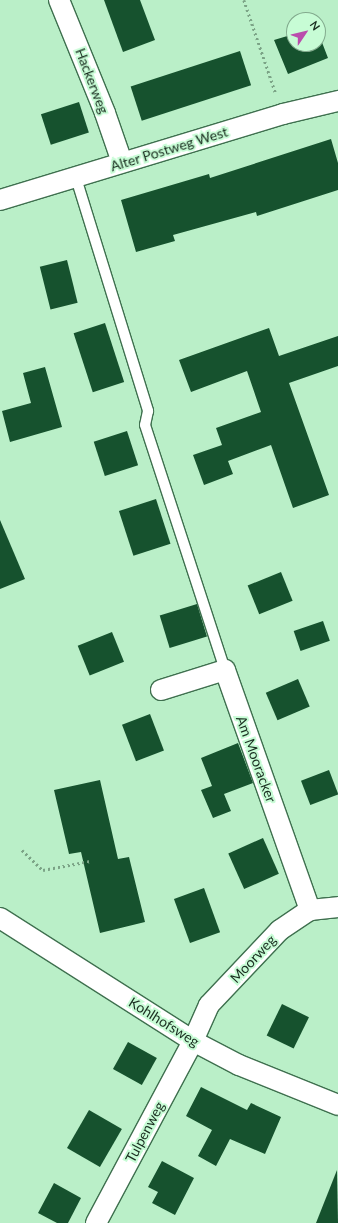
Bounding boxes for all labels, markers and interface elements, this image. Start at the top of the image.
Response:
north arrow [286,12,326,52]
text: N [308,18,323,33]
street label: Hackerweg [72,46,112,116]
street label: Alter Postweg West [108,123,230,175]
street label: Am Mooracker [233,713,279,805]
street label: Moorweg [227,932,279,986]
street label: Kohlhofsweg [126,994,202,1050]
street label: Tulpenweg [122,1099,168,1165]

